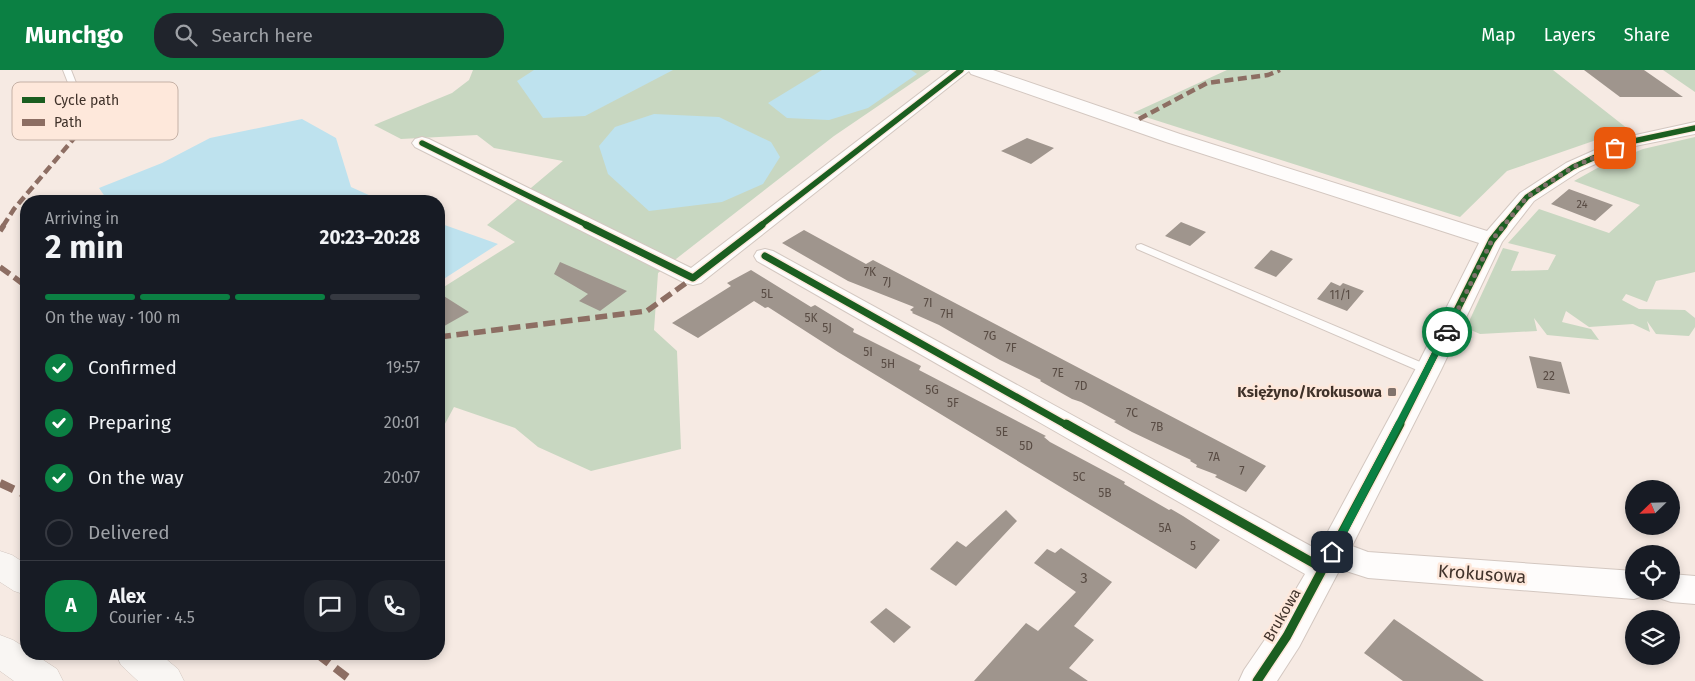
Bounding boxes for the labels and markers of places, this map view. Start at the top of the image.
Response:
pin [1594,127,1636,169]
place label: Księżyno/Krokusowa [1237,383,1382,401]
marker: Księżyno/Krokusowa [1386,386,1398,398]
pin [1311,531,1353,573]

